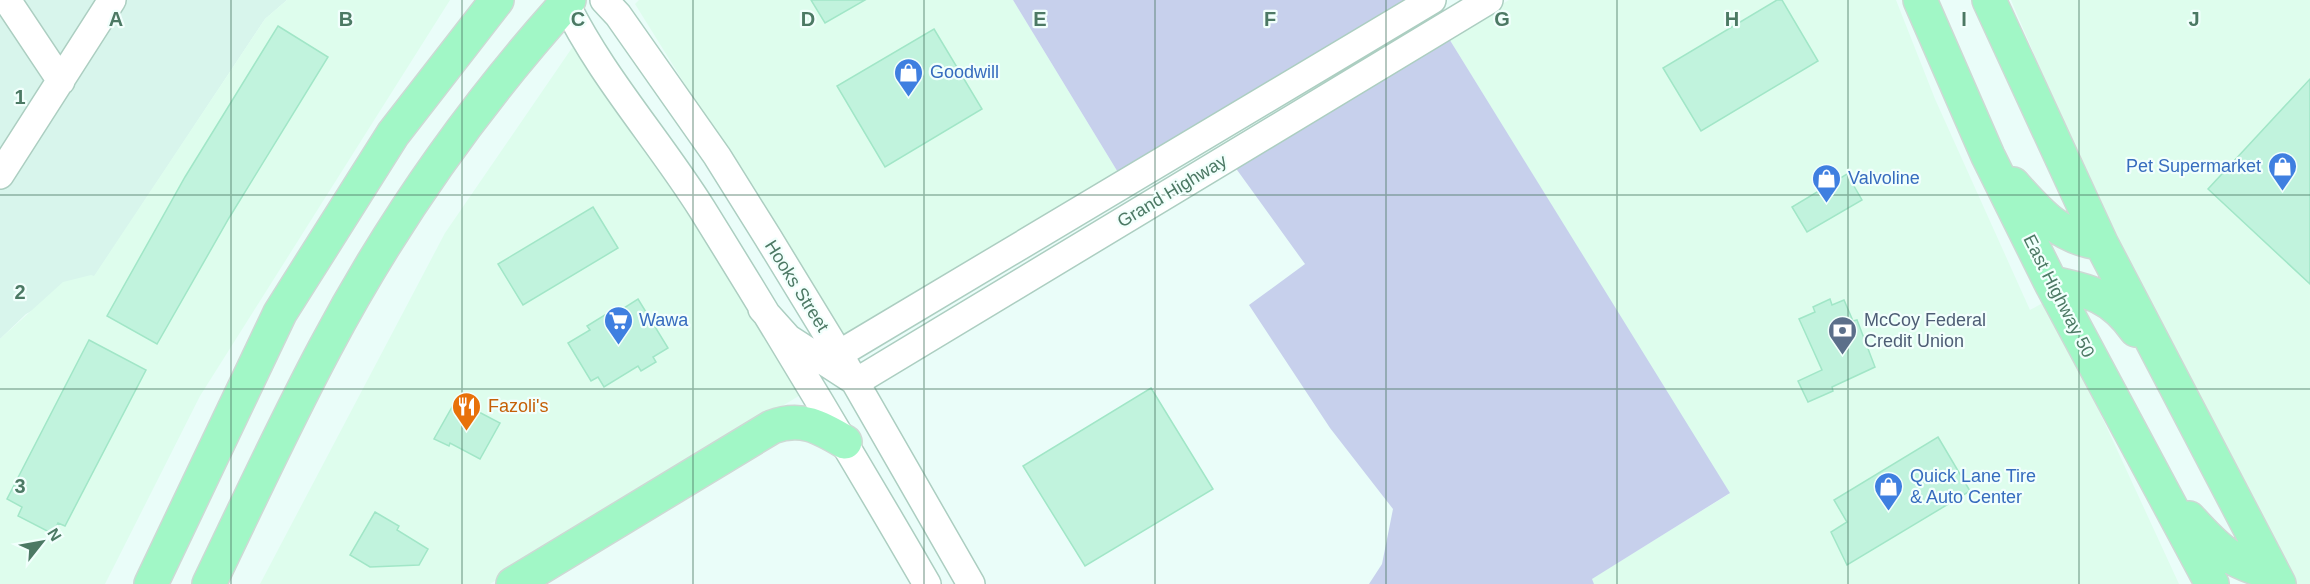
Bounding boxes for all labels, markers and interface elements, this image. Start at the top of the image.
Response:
text: A [109,8,123,30]
text: B [339,8,353,30]
text: C [571,8,585,30]
text: D [801,8,815,30]
text: E [1033,8,1047,30]
text: F [1264,8,1276,30]
text: G [1494,8,1510,30]
text: H [1725,8,1739,30]
text: I [1961,8,1967,30]
text: J [2188,8,2200,30]
shop icon: Goodwill [893,56,925,98]
place label: Goodwill [930,62,999,82]
text: 1 [14,86,26,108]
street label: Grand Highway [1114,150,1230,232]
shop icon: Pet Supermarket [2266,150,2298,192]
place label: Pet Supermarket [2126,156,2261,176]
shop icon: Valvoline [1811,162,1843,204]
place label: Valvoline [1848,168,1920,188]
street label: East Highway 50 [2019,231,2099,361]
street label: Hooks Street [761,237,833,335]
text: 2 [14,281,26,303]
supermarket icon: Wawa [602,304,634,346]
place label: Wawa [639,310,689,330]
place label: McCoy Federal Credit Union [1864,310,1986,351]
bank icon: McCoy Federal Credit Union [1827,314,1859,356]
restaurant icon: Fazoli's [451,390,483,432]
place label: Fazoli's [488,396,548,416]
place label: Quick Lane Tire & Auto Center [1910,466,2036,507]
shop icon: Quick Lane Tire & Auto Center [1873,470,1905,512]
text: 3 [14,475,26,497]
north arrow [12,512,72,572]
text: N [44,525,65,544]

